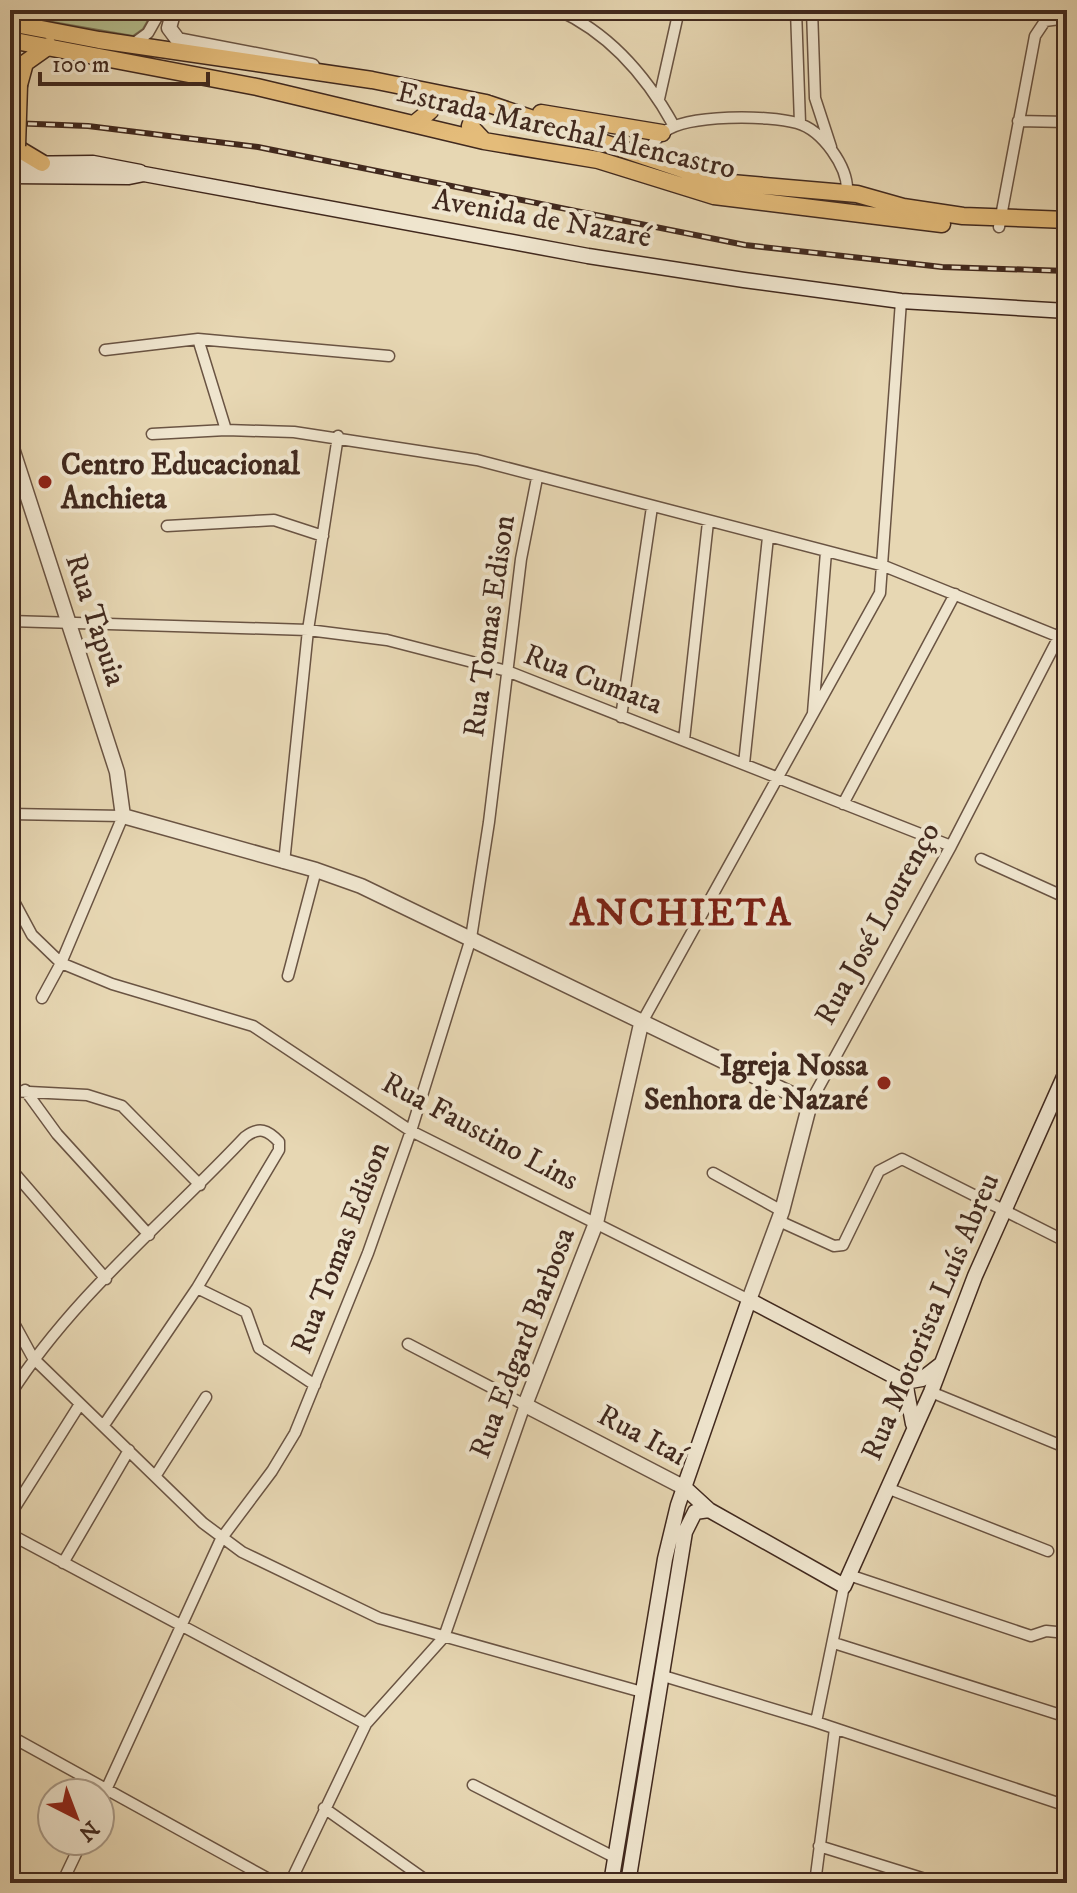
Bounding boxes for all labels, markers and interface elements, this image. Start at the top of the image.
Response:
scale bar [40,36,208,86]
text: 100 m [52,50,110,80]
street label: Estrada Marechal Alencastro [393,74,739,188]
street label: Avenida de Nazaré [430,182,655,257]
place label: Centro Educacional Anchieta [60,447,301,518]
marker: Centro Educacional Anchieta [36,473,54,491]
street label: Rua Tomas Edison [456,512,524,739]
street label: Rua Tapuia [56,549,134,691]
street label: Rua Cumata [518,637,668,723]
street label: Rua José Lourenço [807,816,949,1032]
district label: ANCHIETA [569,890,792,938]
place label: Igreja Nossa Senhora de Nazaré [644,1048,869,1119]
street label: Rua Faustino Lins [375,1065,585,1199]
marker: Igreja Nossa Senhora de Nazaré [875,1074,893,1092]
street label: Rua Tomas Edison [284,1137,398,1359]
street label: Rua Motorista Luís Abreu [854,1168,1008,1466]
street label: Rua Edgard Barbosa [462,1222,584,1463]
street label: Rua Itaí [591,1397,694,1475]
north arrow [36,1777,116,1857]
text: N [73,1815,104,1847]

